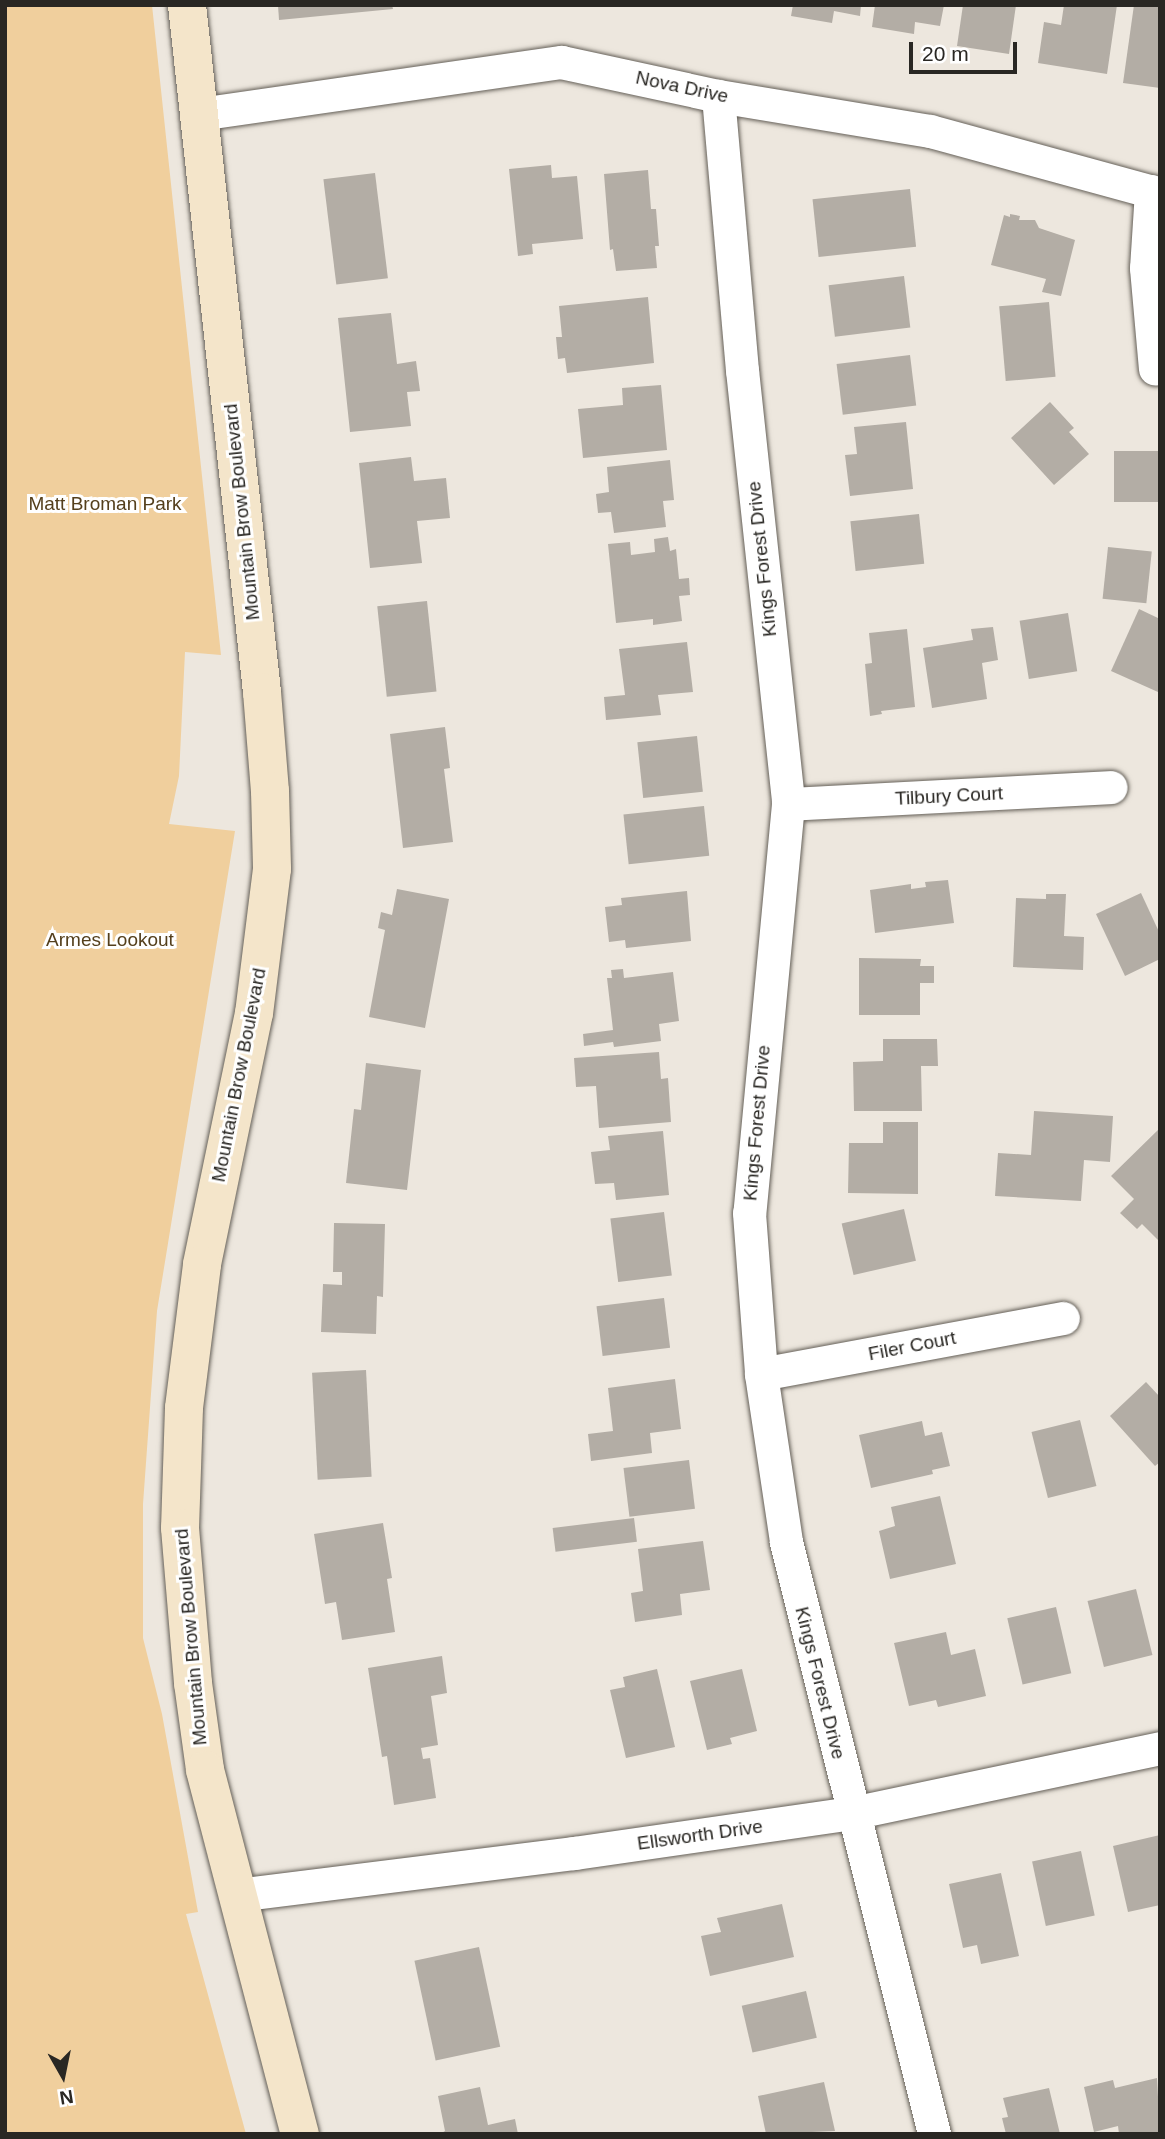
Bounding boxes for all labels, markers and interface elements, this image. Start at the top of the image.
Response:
scale bar [913,28,1021,72]
text: 20 m [922,42,969,65]
street label: Nova Drive [634,66,730,108]
street label: Mountain Brow Boulevard [219,403,265,621]
street label: Kings Forest Drive [742,480,782,638]
park label: Matt Broman Park [28,493,182,515]
street label: Tilbury Court [894,782,1004,810]
park label: Armes Lookout [46,929,174,951]
street label: Mountain Brow Boulevard [207,966,271,1184]
street label: Kings Forest Drive [739,1044,775,1202]
street label: Filer Court [866,1326,958,1366]
street label: Mountain Brow Boulevard [170,1528,212,1746]
street label: Kings Forest Drive [790,1604,850,1762]
street label: Ellsworth Drive [636,1815,764,1855]
north arrow [28,2041,98,2111]
text: N [58,2086,75,2109]

